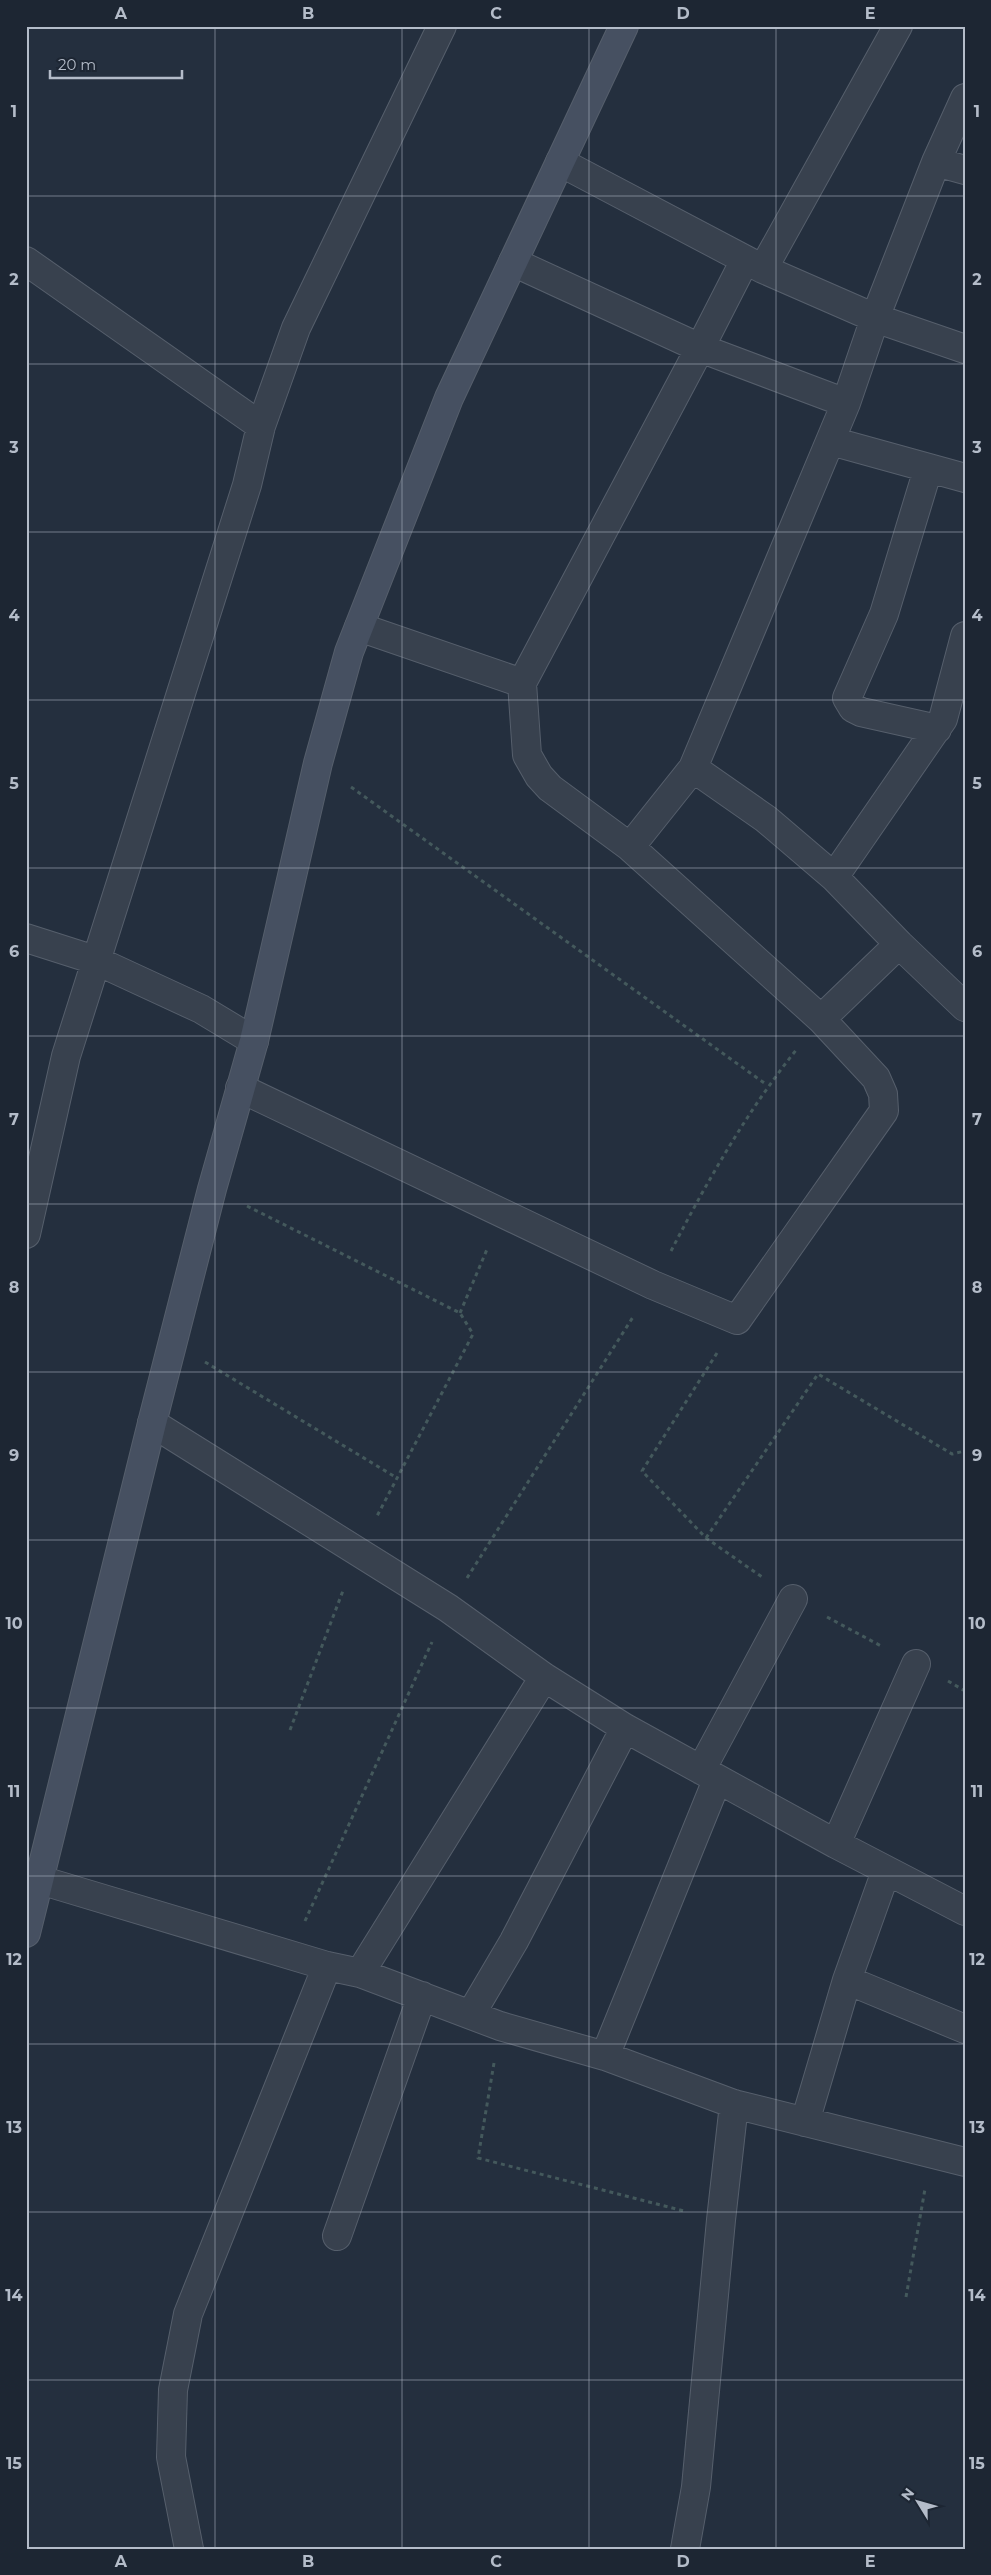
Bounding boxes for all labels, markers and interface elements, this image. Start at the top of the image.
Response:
text: A [114,4,128,23]
text: B [302,4,314,23]
text: C [490,4,502,23]
text: D [676,4,690,23]
text: E [865,4,875,23]
scale bar [50,48,182,80]
text: 20 m [58,55,96,74]
text: 1 [11,102,17,121]
text: 1 [974,102,980,121]
text: 2 [9,270,19,289]
text: 2 [972,270,982,289]
text: 3 [8,438,19,457]
text: 3 [971,438,982,457]
text: 4 [8,606,20,625]
text: 4 [971,606,983,625]
text: 5 [9,774,19,793]
text: 5 [972,774,982,793]
text: 6 [9,942,19,961]
text: 6 [972,942,982,961]
text: 7 [9,1110,19,1129]
text: 7 [972,1110,982,1129]
text: 8 [9,1278,19,1297]
text: 8 [972,1278,982,1297]
text: 9 [9,1446,19,1465]
text: 9 [972,1446,982,1465]
text: 10 [5,1614,23,1633]
text: 10 [968,1614,986,1633]
text: 11 [8,1782,20,1801]
text: 11 [971,1782,983,1801]
text: 12 [6,1950,22,1969]
text: 12 [969,1950,985,1969]
text: 13 [6,2118,22,2137]
text: 13 [969,2118,985,2137]
text: 14 [5,2286,23,2305]
text: 14 [968,2286,986,2305]
text: 15 [6,2454,22,2473]
text: 15 [969,2454,985,2473]
north arrow [894,2478,944,2528]
text: N [897,2484,918,2504]
text: A [114,2552,128,2571]
text: B [302,2552,314,2571]
text: C [490,2552,502,2571]
text: D [676,2552,690,2571]
text: E [865,2552,875,2571]

